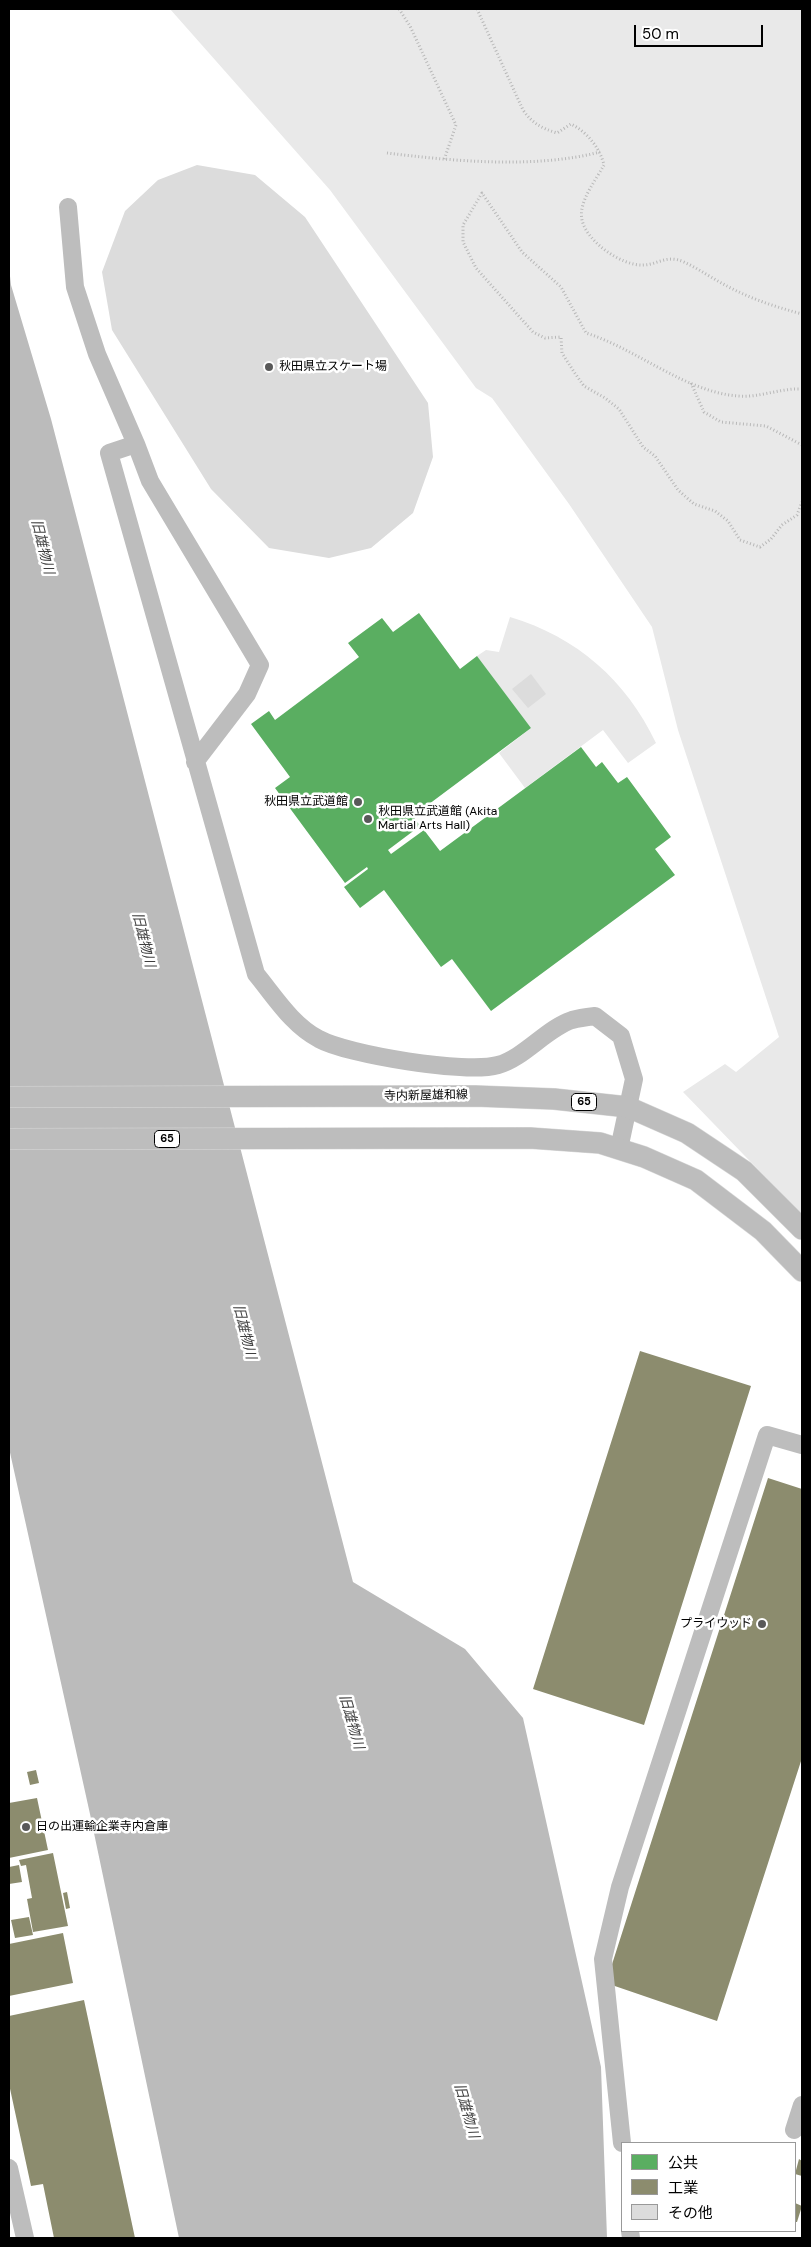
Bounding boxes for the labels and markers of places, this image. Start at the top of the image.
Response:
place label: 秋田県立スケート場 [279,360,387,374]
marker: 秋田県立スケート場 [263,361,275,373]
place label: 秋田県立武道館 [264,795,348,809]
marker: 秋田県立武道館 [352,796,364,808]
place label: 秋田県立武道館 (Akita Martial Arts Hall) [378,805,497,833]
marker: 秋田県立武道館 (Akita Martial Arts Hall) [362,813,374,825]
place label: プライウッド [680,1617,752,1631]
marker: プライウッド [756,1618,768,1630]
place label: 日の出運輸企業寺内倉庫 [36,1820,168,1834]
marker: 日の出運輸企業寺内倉庫 [20,1821,32,1833]

